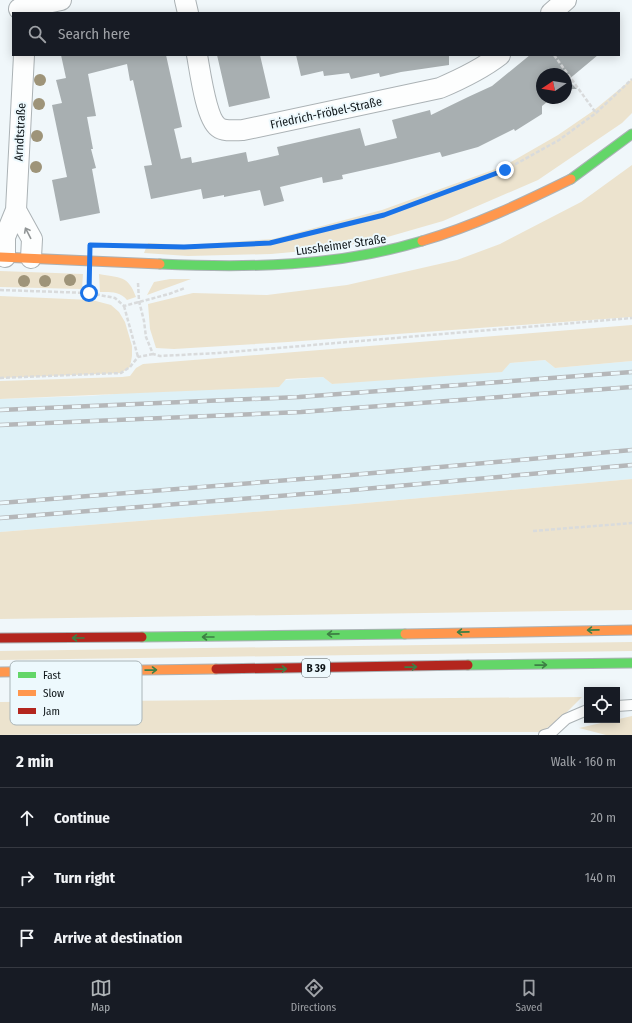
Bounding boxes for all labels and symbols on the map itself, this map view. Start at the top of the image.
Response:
north arrow [536,68,572,104]
street label: Friedrich-Fröbel-Straße [269,94,383,132]
street label: Arndtstraße [11,102,29,161]
route end [496,161,514,179]
one-way arrow [24,227,32,239]
street label: Lussheimer Straße [295,232,387,258]
route start [80,284,98,302]
one-way arrow [587,627,600,634]
one-way arrow [457,628,470,636]
one-way arrow [327,630,340,638]
one-way arrow [202,633,215,641]
one-way arrow [72,634,85,642]
road number: B 39 [302,659,330,677]
legend [10,661,142,725]
one-way arrow [534,661,547,669]
one-way arrow [404,663,417,671]
one-way arrow [274,665,287,672]
one-way arrow [144,666,157,674]
text: Fast [43,669,61,682]
text: Slow [43,687,64,700]
text: Jam [43,705,60,718]

